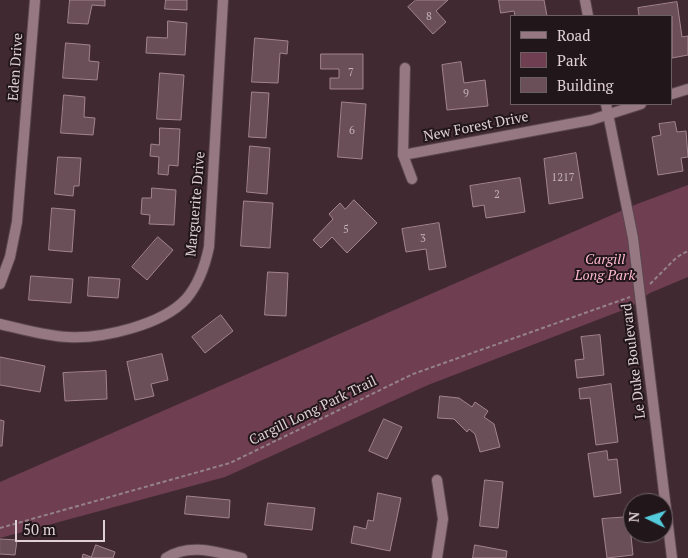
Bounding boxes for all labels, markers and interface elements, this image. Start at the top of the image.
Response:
house number: 8 [426,10,432,24]
legend [510,15,673,105]
text: Road [557,25,590,45]
street label: Eden Drive [5,32,27,102]
text: Park [557,50,587,70]
house number: 7 [348,66,354,80]
text: Building [557,75,614,95]
house number: 9 [463,87,469,101]
street label: New Forest Drive [422,109,530,145]
house number: 6 [349,124,355,138]
street label: Marguerite Drive [183,151,209,257]
house number: 1217 [551,171,575,185]
house number: 2 [494,188,500,202]
house number: 5 [343,223,349,237]
house number: 3 [420,232,426,246]
park label: Cargill Long Park [575,252,635,284]
street label: Le Duke Boulevard [619,302,649,420]
street label: Cargill Long Park Trail [246,373,380,449]
north arrow [623,493,673,543]
scale bar [18,510,108,542]
text: N [624,511,643,523]
text: 50 m [23,519,56,539]

